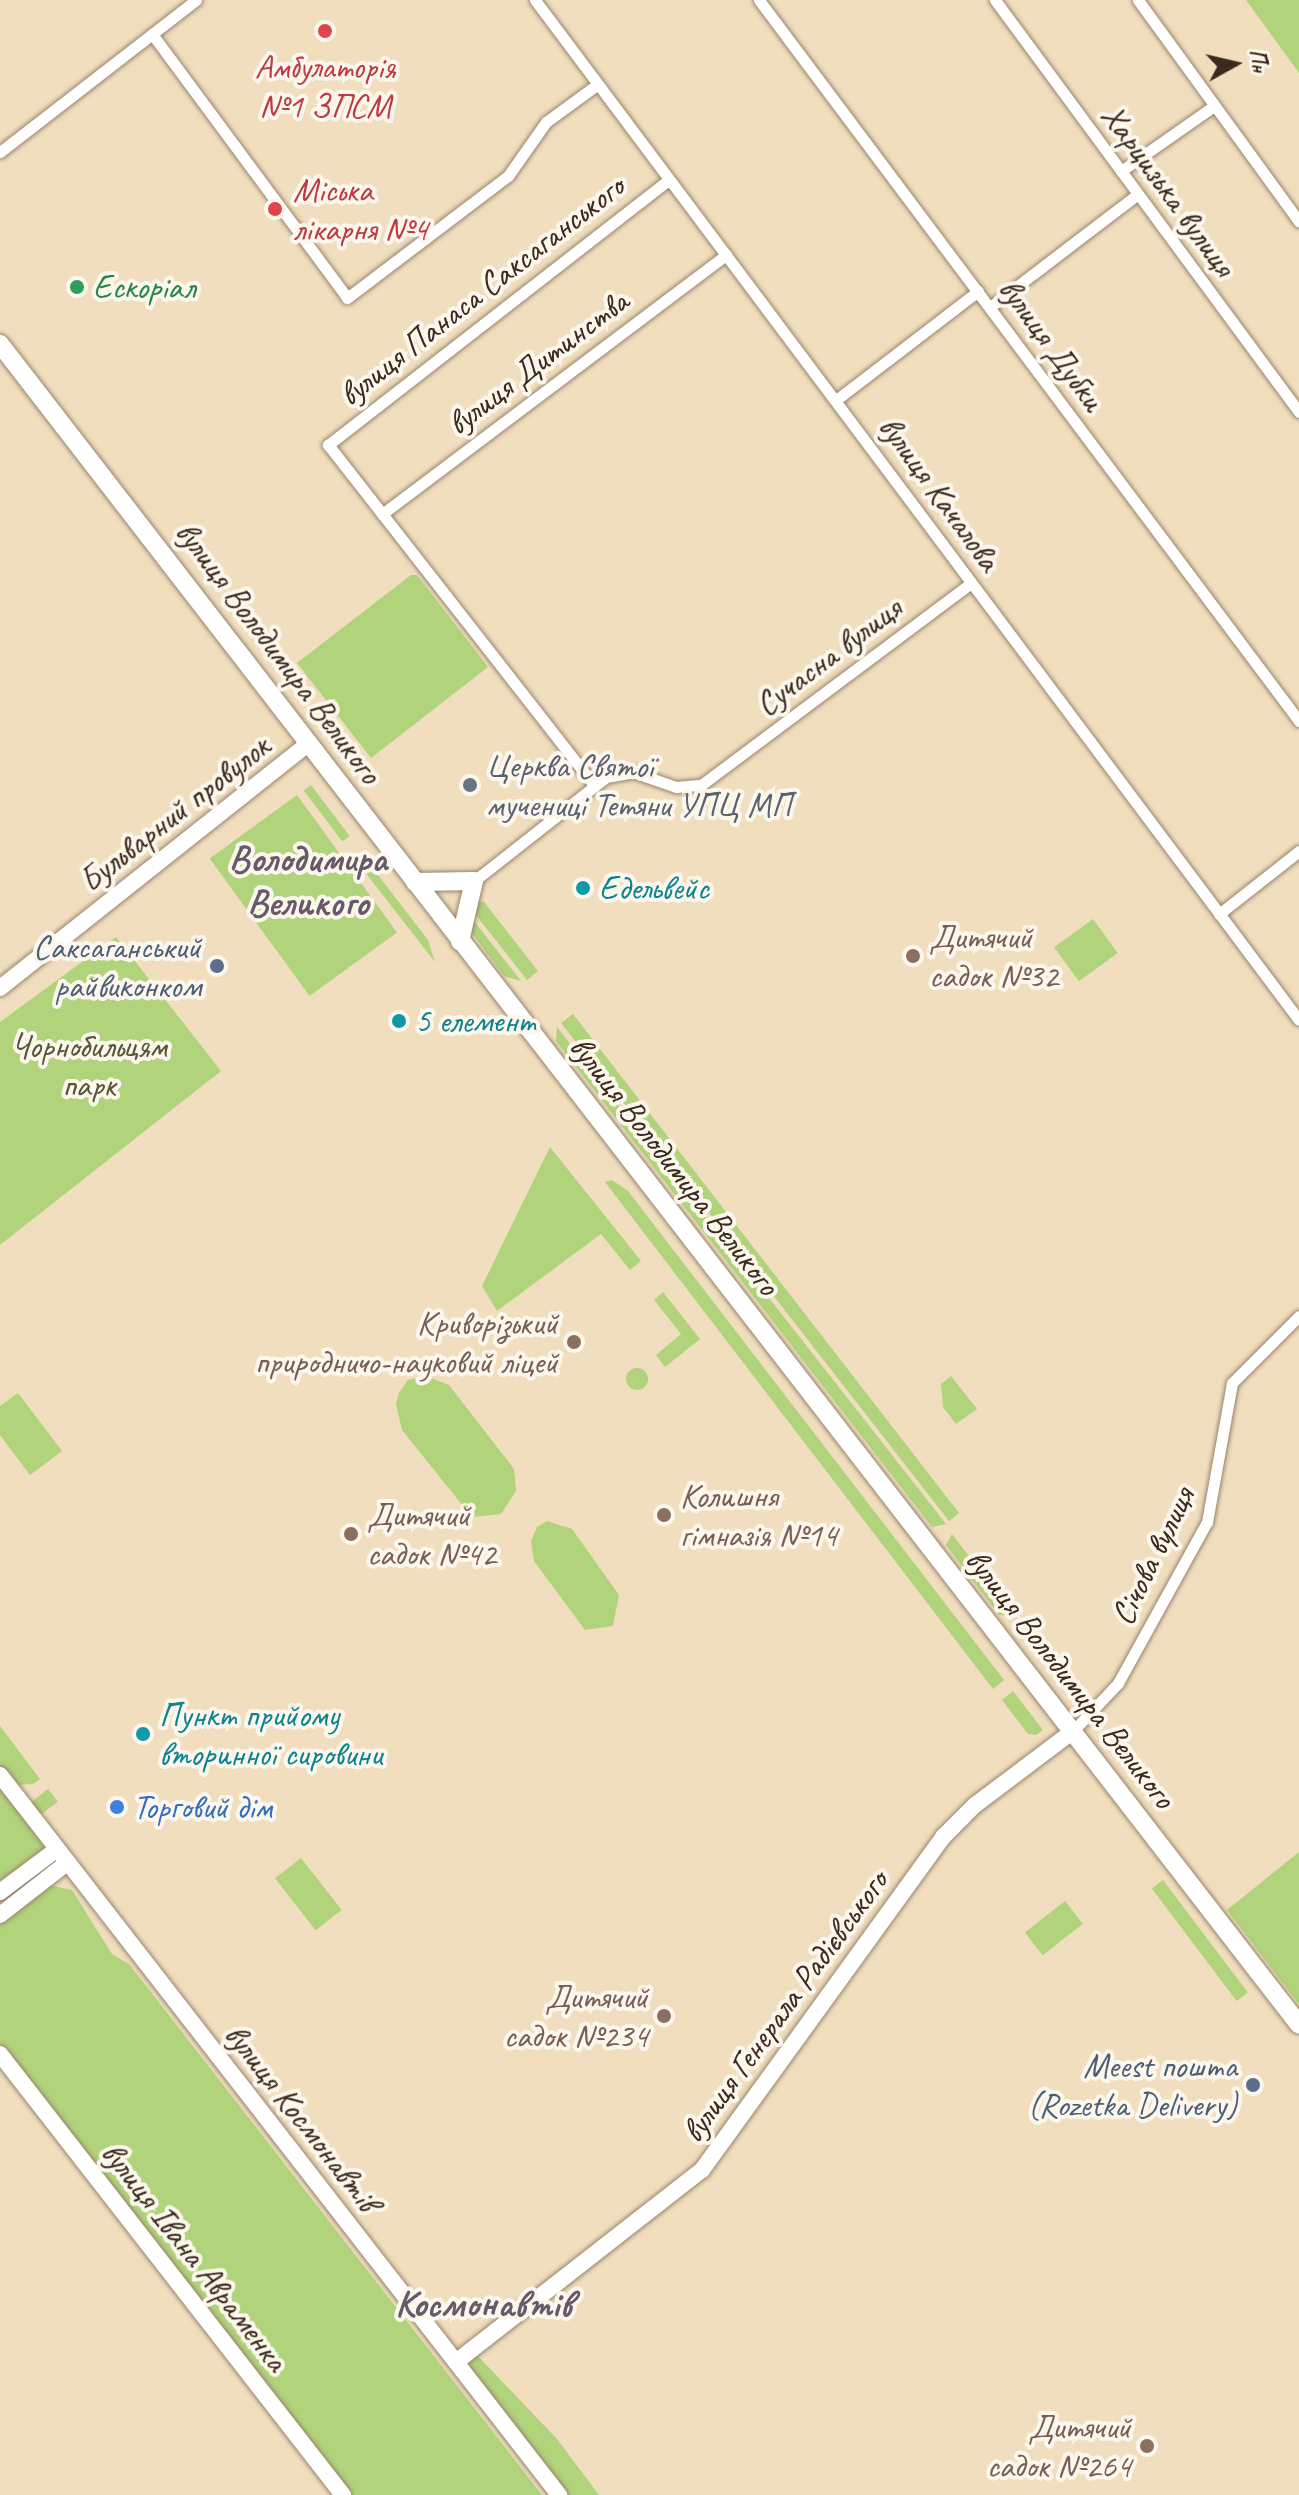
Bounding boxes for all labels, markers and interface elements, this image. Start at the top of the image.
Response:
marker: Амбулаторія №1 ЗПСМ [314,20,336,42]
north arrow [1195,24,1275,104]
place label: Амбулаторія №1 ЗПСМ [255,46,395,126]
text: Пн [1243,47,1274,74]
street label: Харцизька вулиця [1093,97,1245,283]
street label: вулиця Панаса Саксаганського [330,166,632,414]
place label: Міська лікарня №4 [293,169,428,248]
marker: Міська лікарня №4 [264,198,286,220]
place label: Ескоріал [93,267,195,307]
street label: вулиця Дубки [990,270,1114,418]
marker: Ескоріал [68,278,86,296]
street label: вулиця Дитинства [438,281,636,443]
street label: вулиця Качалова [870,407,1010,579]
street label: вулиця Володимира Великого [166,511,392,793]
street label: Сучасна вулиця [747,588,909,724]
street label: Бульварний провулок [70,726,278,900]
place label: Церква Святої мучениці Тетяни УПЦ МП [486,745,791,824]
marker: Церква Святої мучениці Тетяни УПЦ МП [461,776,479,794]
district label: Володимира Великого [229,836,387,926]
place label: Едельвейс [599,868,709,908]
marker: Едельвейс [574,879,592,897]
place label: Дитячий садок №32 [929,916,1058,996]
place label: Саксаганський райвиконком [33,926,201,1006]
marker: Дитячий садок №32 [904,947,922,965]
marker: Саксаганський райвиконком [208,957,226,975]
place label: 5 елемент [415,1001,535,1041]
marker: 5 елемент [390,1012,408,1030]
park label: Чорнобильцям парк [11,1025,167,1104]
street label: вулиця Володимира Великого [560,1026,790,1304]
place label: Криворізький природничо-науковий ліцей [255,1302,558,1382]
marker: Криворізький природничо-науковий ліцей [565,1333,583,1351]
place label: Колишня гімназія №14 [680,1475,837,1554]
street label: Січова вулиця [1101,1480,1203,1632]
place label: Дитячий садок №42 [367,1494,496,1574]
marker: Колишня гімназія №14 [655,1506,673,1524]
marker: Дитячий садок №42 [342,1525,360,1543]
street label: вулиця Володимира Великого [956,1539,1186,1817]
place label: Пункт прийому вторинної сировини [159,1694,382,1774]
marker: Пункт прийому вторинної сировини [134,1725,152,1743]
place label: Торговий дім [133,1787,272,1827]
marker: Торговий дім [108,1798,126,1816]
street label: вулиця Генерала Радієвського [672,1862,896,2150]
place label: Дитячий садок №234 [504,1976,648,2056]
marker: Дитячий садок №234 [655,2007,673,2025]
street label: вулиця Космонавтів [216,2015,388,2219]
place label: Meest пошта (Rozetka Delivery) [1027,2045,1237,2124]
marker: Meest пошта (Rozetka Delivery) [1244,2076,1262,2094]
street label: вулиця Івана Авраменка [93,2134,297,2378]
district label: Космонавтів [395,2281,573,2327]
place label: Дитячий садок №264 [987,2406,1131,2486]
marker: Дитячий садок №264 [1138,2437,1156,2455]

